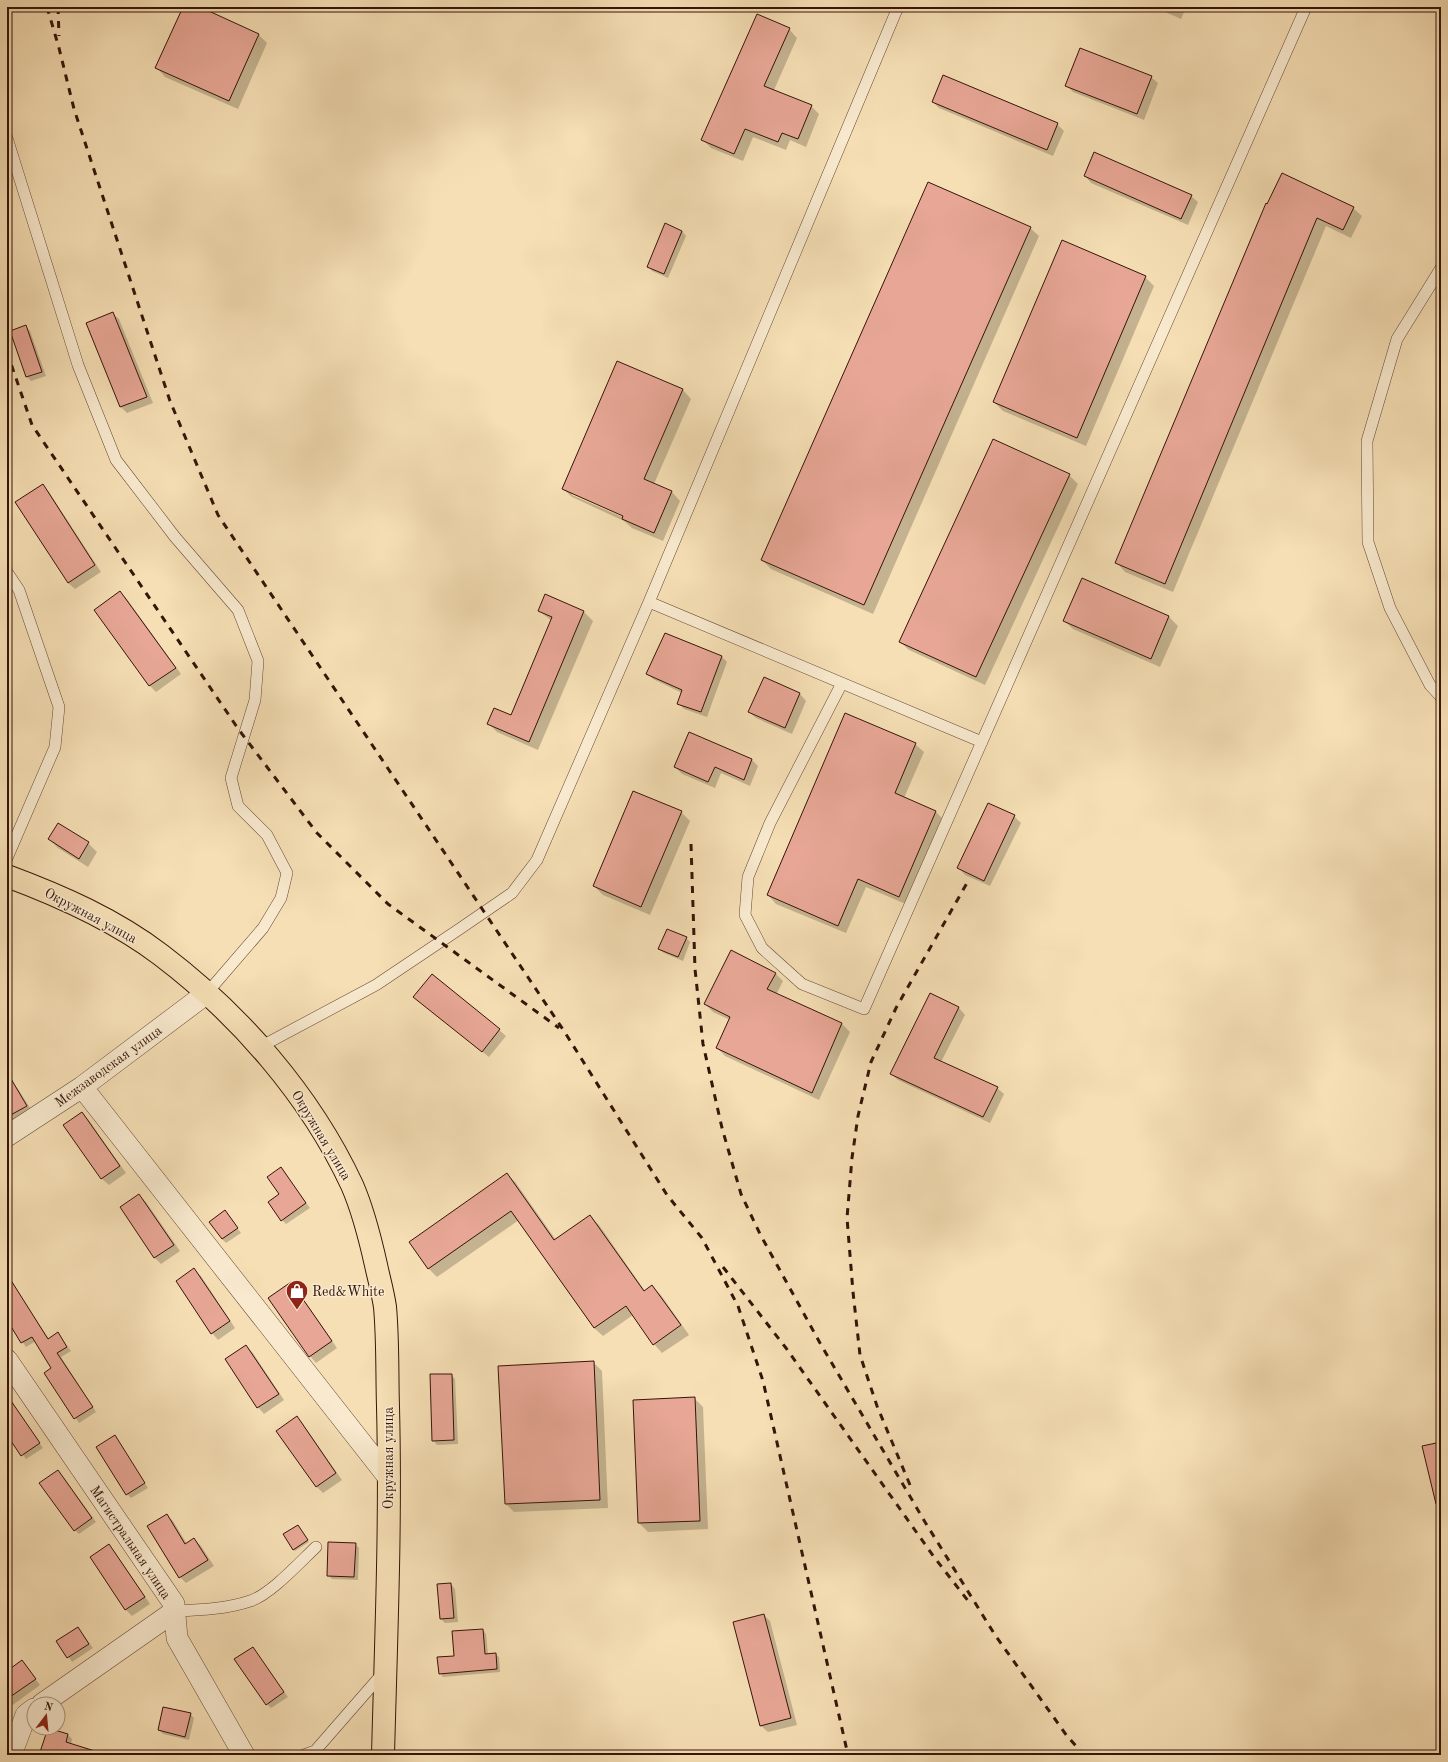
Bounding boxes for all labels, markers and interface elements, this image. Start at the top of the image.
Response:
street label: Окружная улица [42,886,139,946]
street label: Межзаводская улица [53,1023,165,1110]
street label: Окружная улица [289,1088,354,1183]
shop icon: Red&White [284,1278,310,1311]
place label: Red&White [312,1285,384,1299]
street label: Окружная улица [382,1407,396,1509]
street label: Магистральная улица [87,1483,173,1602]
north arrow [26,1696,66,1736]
text: N [43,1701,54,1714]

